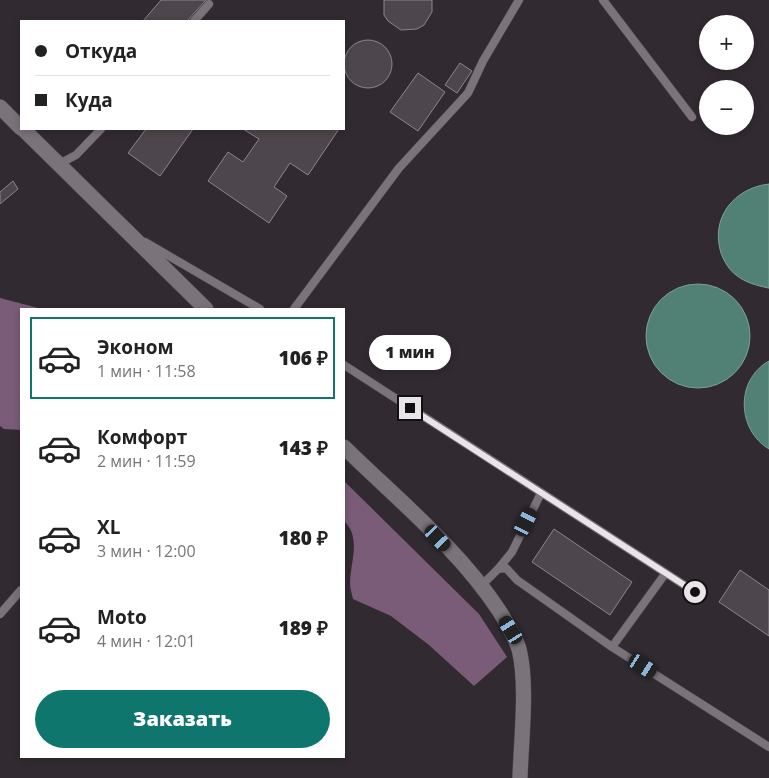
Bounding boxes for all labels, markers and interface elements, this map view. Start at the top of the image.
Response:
map controls [699,15,754,135]
button: + [699,15,754,70]
text: Откуда [65,38,137,64]
button: − [699,80,754,135]
text: Куда [65,87,113,113]
text: Эконом [97,334,174,360]
icon: car [37,336,82,381]
callout: 1 мин [369,336,451,370]
text: 1 мин [385,341,435,363]
text: 106 ₽ [279,345,328,371]
text: 1 мин · 11:58 [97,360,196,382]
route end [399,397,421,419]
text: Комфорт [97,424,187,450]
icon: car [37,426,82,471]
text: 143 ₽ [279,435,328,461]
text: 2 мин · 11:59 [97,450,196,472]
car [512,505,539,539]
text: XL [97,514,120,540]
icon: car [37,516,82,561]
car [422,522,453,554]
text: 180 ₽ [279,525,328,551]
text: 3 мин · 12:00 [97,540,196,562]
route start [684,581,706,603]
text: Moto [97,604,147,630]
icon: car [37,606,82,651]
car [496,613,525,647]
text: 189 ₽ [279,615,328,641]
text: 4 мин · 12:01 [97,630,196,652]
car [626,652,659,680]
button: Заказать [35,690,330,748]

